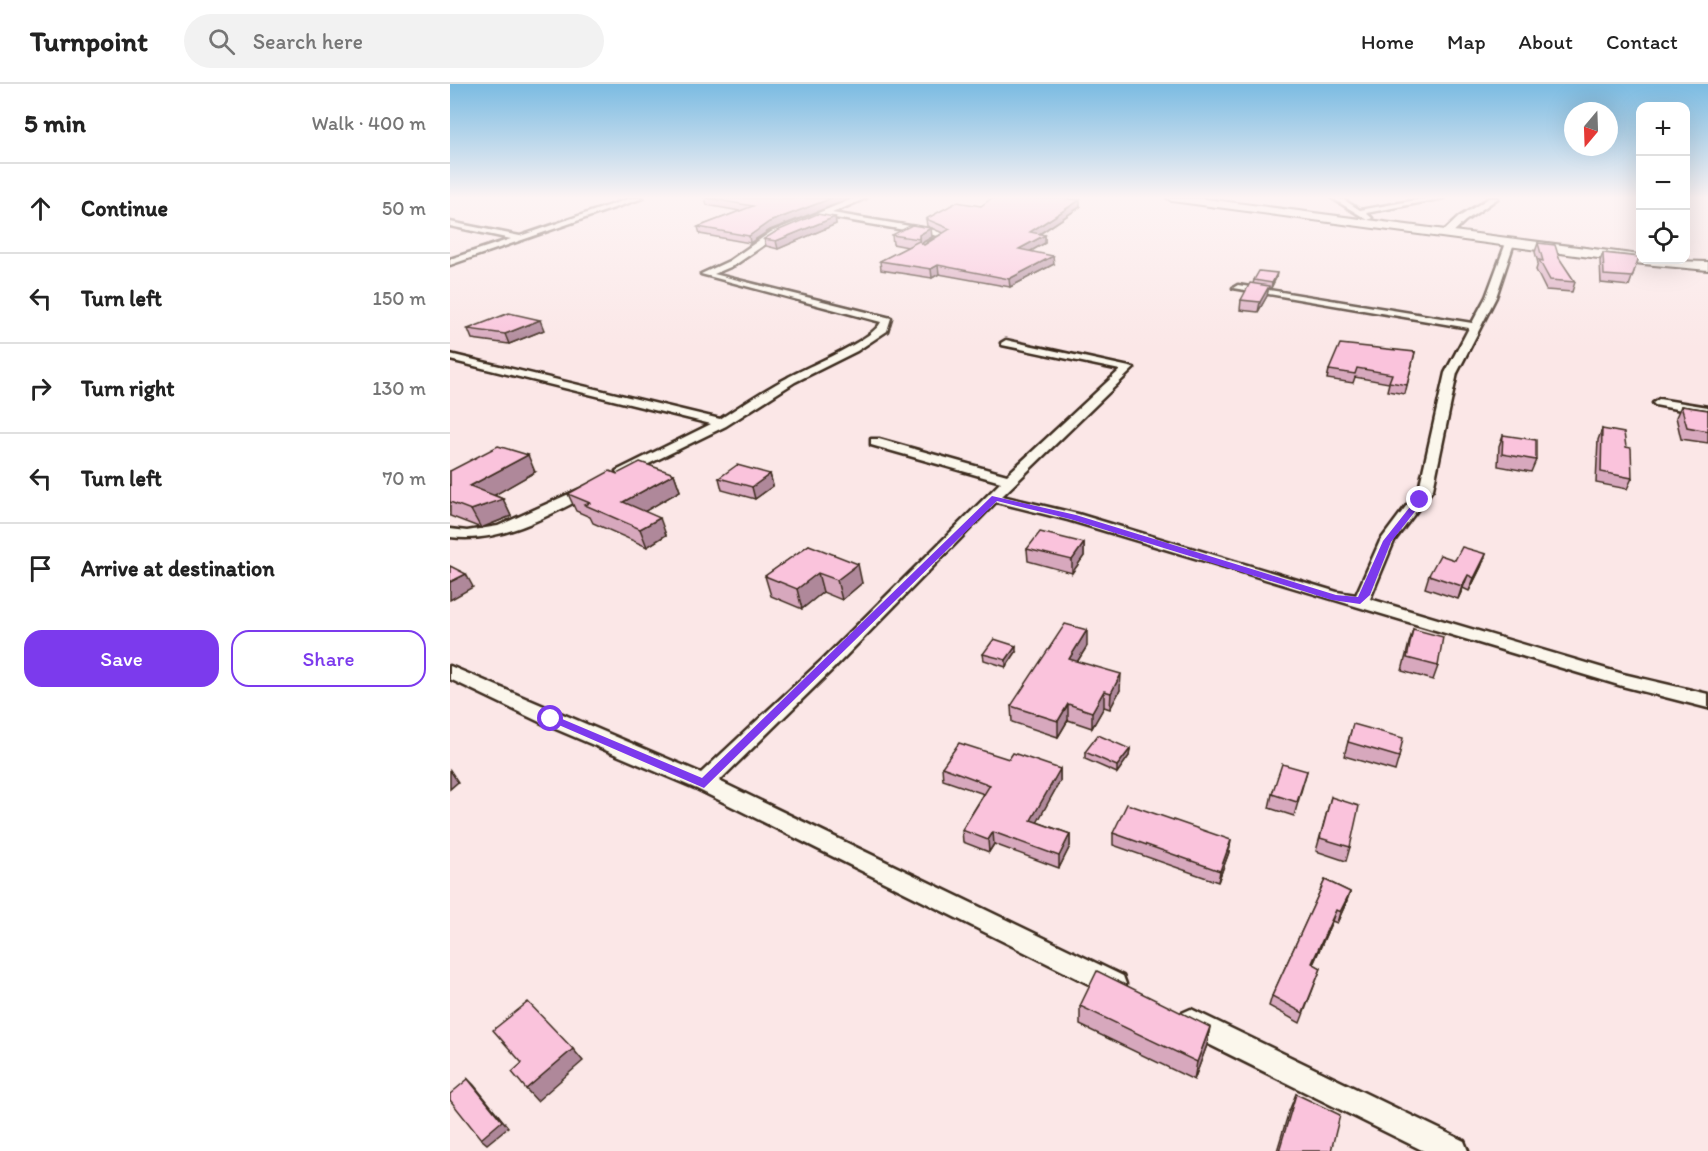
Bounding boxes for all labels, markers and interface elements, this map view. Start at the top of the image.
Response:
search box [184,14,604,68]
text: Turnpoint [30,24,148,58]
icon: search [205,25,238,58]
text: Search here [253,28,363,55]
text: Home [1361,29,1414,54]
text: Map [1447,29,1486,54]
text: About [1519,29,1573,54]
text: Contact [1606,29,1678,54]
north arrow [1564,102,1618,156]
map controls [1636,102,1690,264]
button: + [1636,102,1690,156]
text: 5 min [24,107,86,139]
text: Walk · 400 m [312,111,426,135]
button: − [1636,156,1690,210]
icon: ahead [24,192,57,225]
text: Continue [81,195,168,222]
text: 50 m [382,196,426,220]
button: locate [1636,210,1690,264]
icon: left [24,282,57,315]
text: Turn left [81,285,162,312]
text: 150 m [373,286,426,310]
icon: right [24,372,57,405]
text: Turn right [81,375,175,402]
text: 130 m [372,376,426,400]
icon: left [24,462,57,495]
text: Turn left [81,465,162,492]
text: 70 m [382,466,426,490]
route end [1406,486,1432,512]
icon: arrive [24,552,57,585]
text: Arrive at destination [81,555,275,582]
button: Save [24,630,219,687]
button: Share [231,630,426,687]
route start [537,705,563,731]

